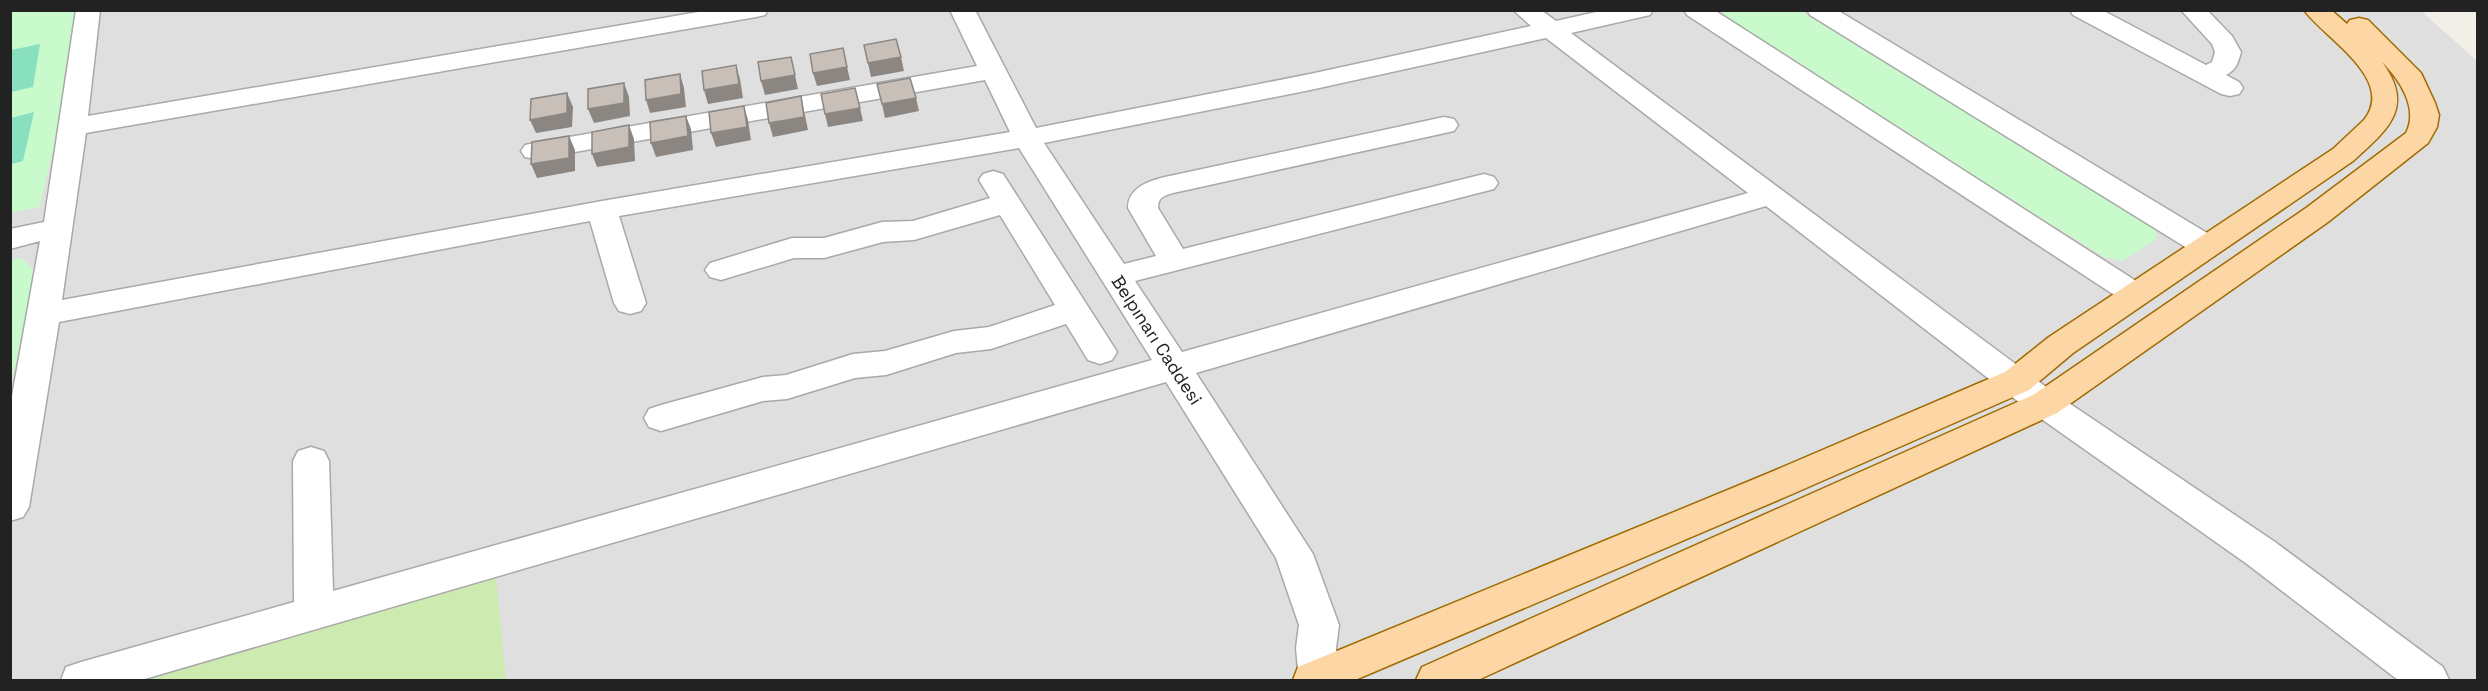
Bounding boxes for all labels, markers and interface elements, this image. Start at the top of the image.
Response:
street label: Belpınarı Caddesi [1107,271,1207,409]

